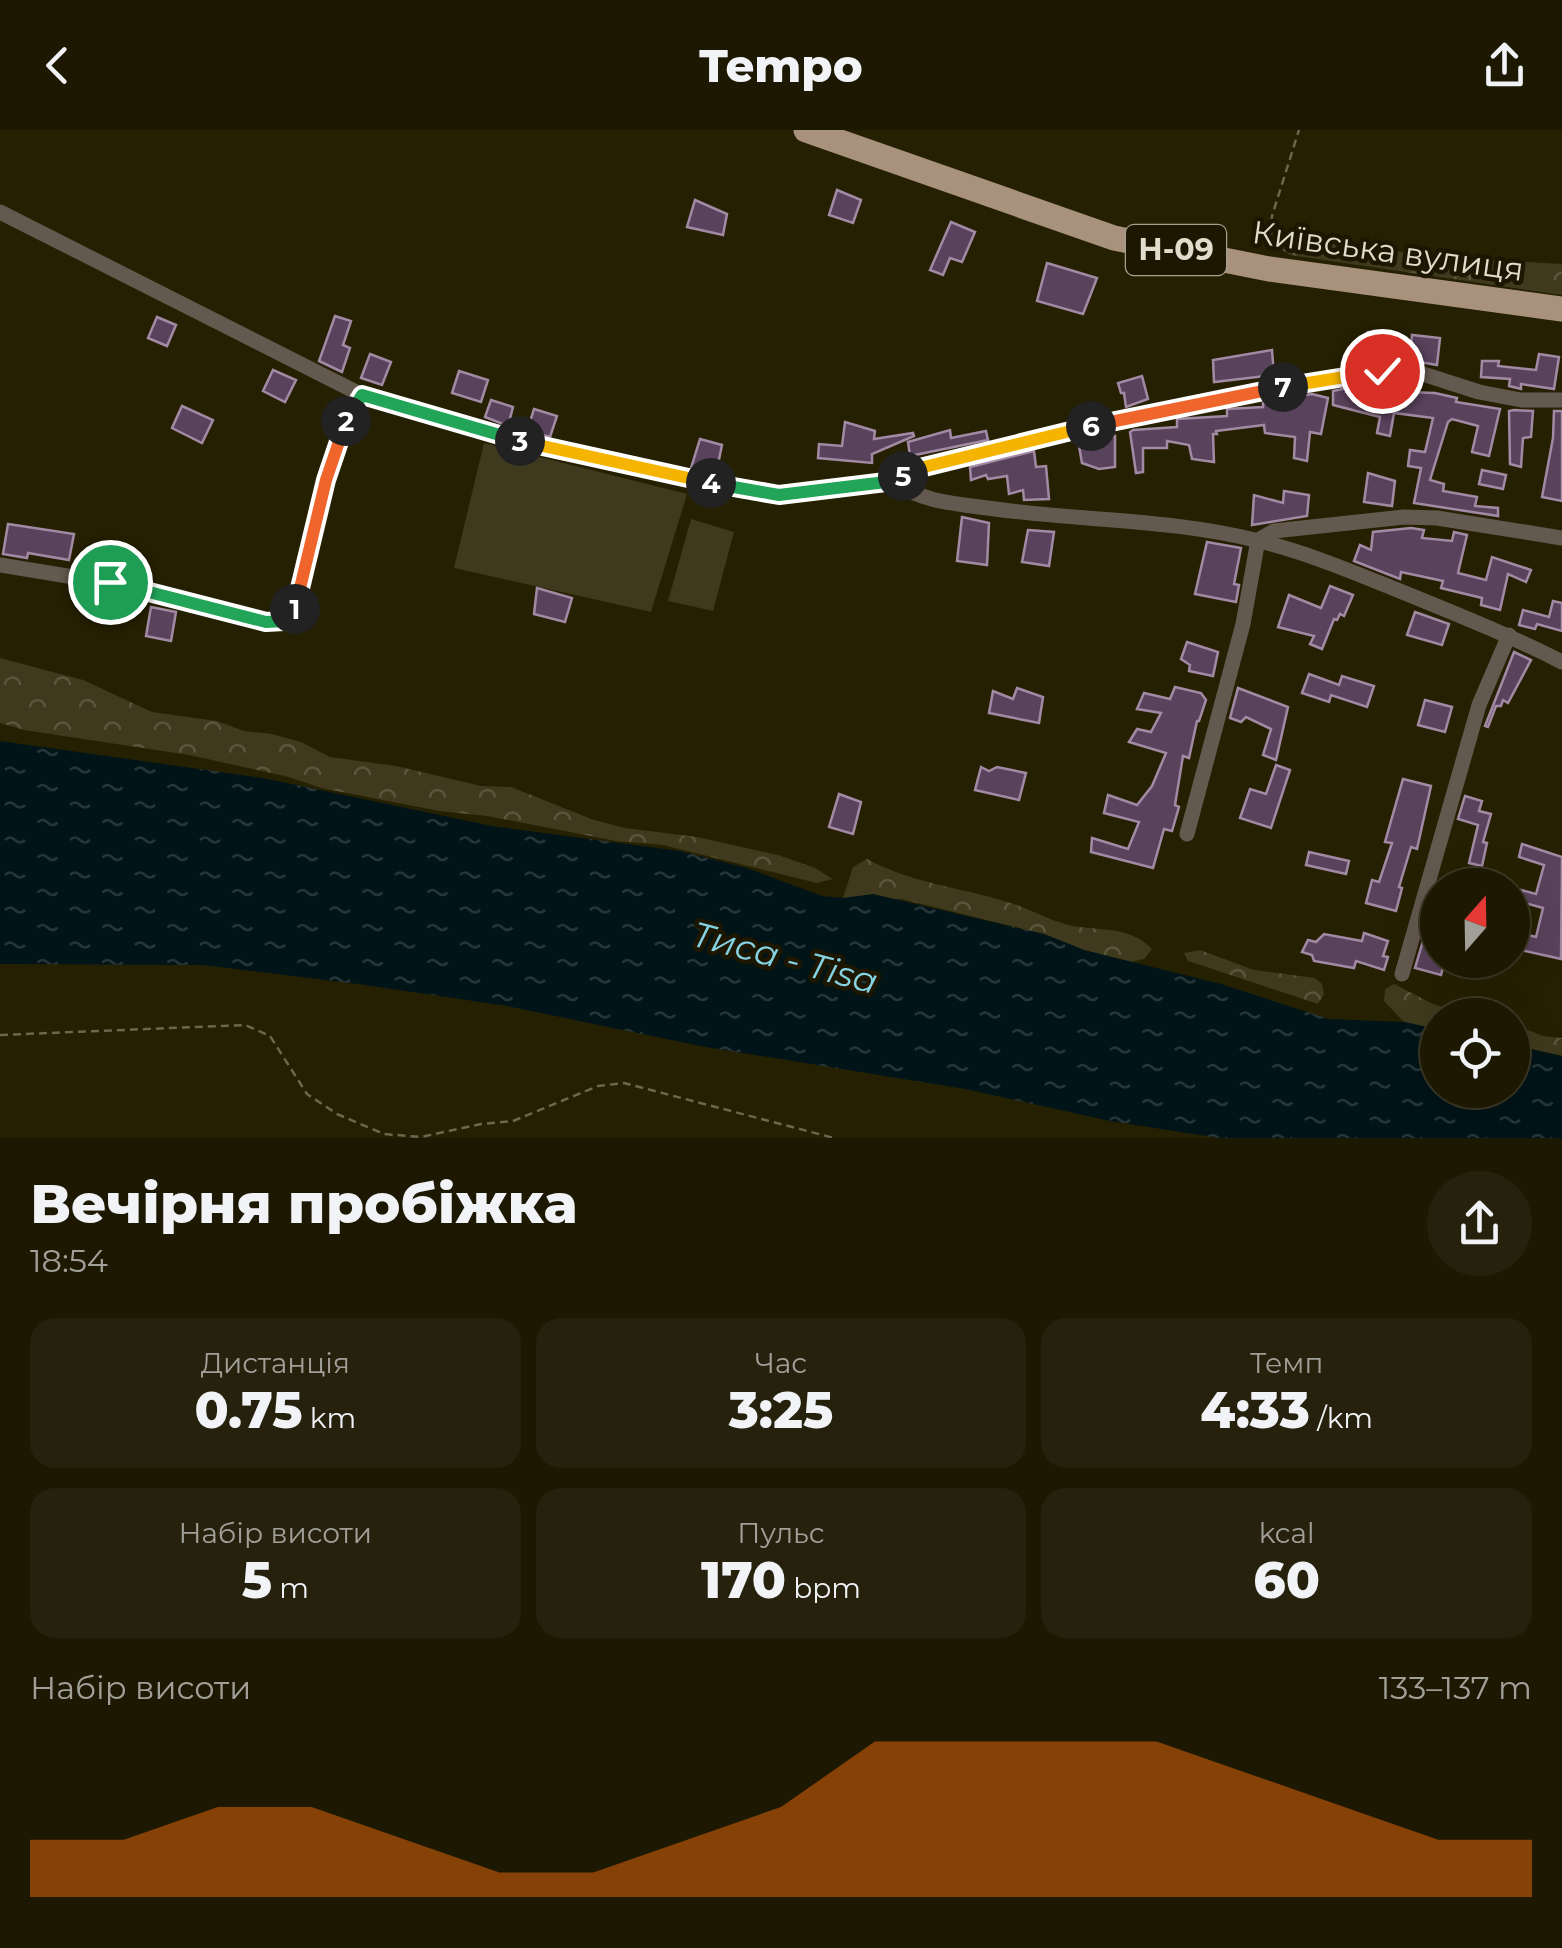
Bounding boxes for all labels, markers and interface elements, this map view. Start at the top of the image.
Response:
icon: back [30,38,85,93]
text: Tempo [699,38,863,93]
icon: share [1477,38,1532,93]
street label: Київська вулиця [1250,212,1526,289]
road number: Н-09 [1126,225,1226,275]
pin [1340,329,1425,414]
icon: check [1355,344,1410,399]
pin: 7 [1258,362,1308,412]
text: 7 [1274,370,1292,404]
pin: 2 [321,396,371,446]
pin: 6 [1066,401,1116,451]
text: 2 [338,404,354,438]
text: 6 [1082,409,1100,443]
pin: 3 [495,416,545,466]
text: 3 [512,424,528,458]
pin: 5 [878,451,928,501]
pin: 4 [686,458,736,508]
text: 5 [895,459,911,493]
text: 4 [701,466,721,500]
pin [68,540,153,625]
icon: arrive [83,555,138,610]
pin: 1 [270,584,320,634]
text: 1 [290,592,300,626]
north arrow [1420,868,1530,978]
map controls [1420,868,1530,1108]
water label: Тиса - Tisa [688,912,883,1003]
button: locate [1420,998,1530,1108]
text: Вечірня пробіжка [30,1170,577,1237]
button: share [1427,1171,1532,1276]
text: 18:54 [30,1241,108,1280]
text: Дистанція [201,1346,350,1380]
text: Час [755,1346,807,1380]
text: Темп [1250,1346,1323,1380]
text: 0.75 [195,1380,303,1441]
text: 3:25 [729,1380,833,1441]
text: 4:33 [1200,1380,1310,1441]
text: km [303,1401,356,1435]
text: /km [1310,1401,1373,1435]
text: Набір висоти [179,1516,372,1550]
text: Пульс [737,1516,825,1550]
text: kcal [1259,1516,1315,1550]
text: 5 [242,1550,272,1611]
text: 170 [701,1550,786,1611]
text: 60 [1253,1550,1320,1611]
text: m [272,1571,309,1605]
text: bpm [786,1571,861,1605]
text: Набір висоти [30,1668,251,1707]
text: 133–137 m [1379,1668,1532,1707]

